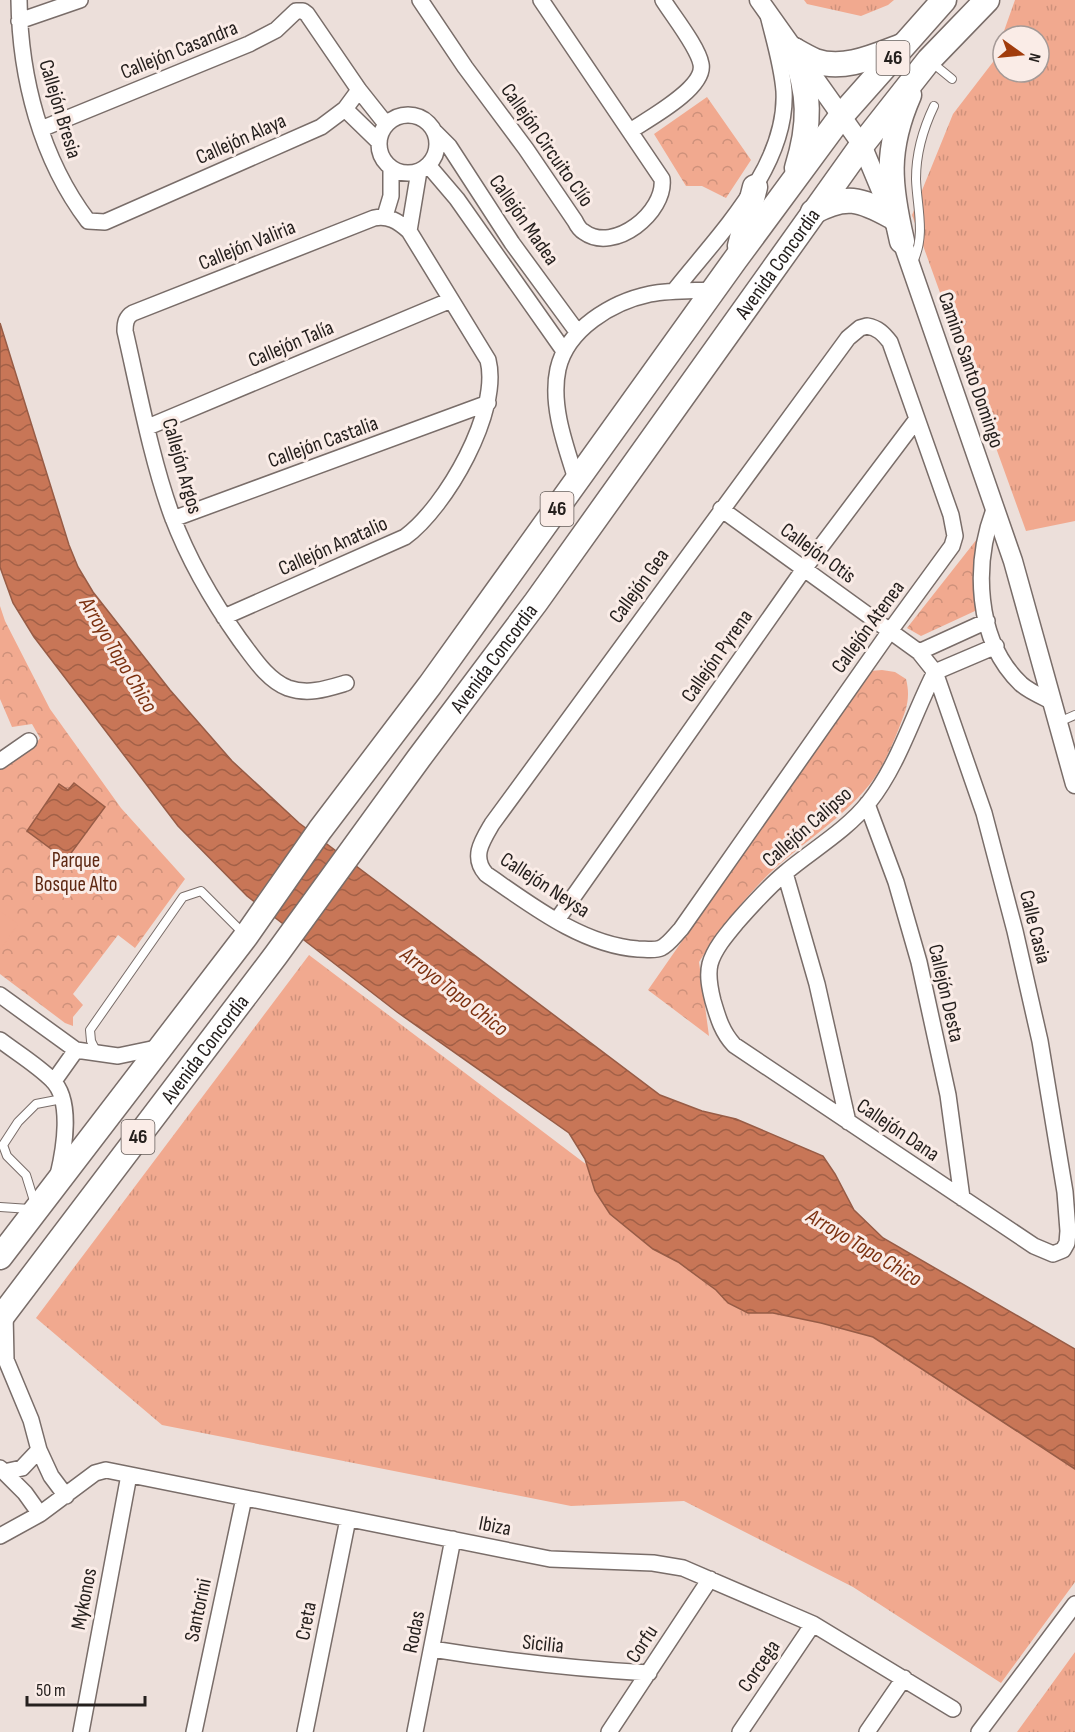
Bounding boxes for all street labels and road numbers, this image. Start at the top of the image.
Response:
street label: Callejón Casandra [117,15,241,85]
road number: 46 [876,41,910,75]
street label: Callejón Bresia [33,57,87,161]
street label: Callejón Circuito Clío [495,79,599,211]
street label: Callejón Alaya [192,108,290,170]
street label: Callejón Madea [484,170,564,270]
street label: Avenida Concordia [729,204,825,324]
street label: Callejón Valiria [195,214,299,276]
street label: Camino Santo Domingo [933,289,1009,451]
street label: Callejón Talía [245,315,337,373]
street label: Callejón Castalia [265,411,381,473]
street label: Callejón Argos [156,415,208,517]
road number: 46 [540,492,574,526]
street label: Callejón Anatalio [275,511,391,581]
street label: Callejón Otis [775,517,861,589]
street label: Callejón Gea [604,544,674,628]
street label: Callejón Atenea [826,576,910,678]
street label: Avenida Concordia [444,599,543,718]
street label: Callejón Pyrena [676,605,758,707]
street label: Callejón Calipso [757,781,857,873]
street label: Callejón Neysa [496,847,594,923]
street label: Calle Casia [1014,888,1056,966]
street label: Callejón Desta [923,942,969,1044]
street label: Avenida Concordia [155,990,254,1109]
street label: Callejón Dana [852,1093,944,1167]
road number: 46 [122,1120,154,1154]
street label: Ibiza [477,1511,513,1541]
street label: Mykonos [66,1566,102,1632]
street label: Santorini [179,1576,217,1644]
street label: Creta [290,1600,322,1642]
street label: Rodas [398,1609,430,1655]
street label: Corfu [621,1620,663,1668]
street label: Sicilia [521,1629,565,1659]
street label: Corcega [733,1635,785,1697]

